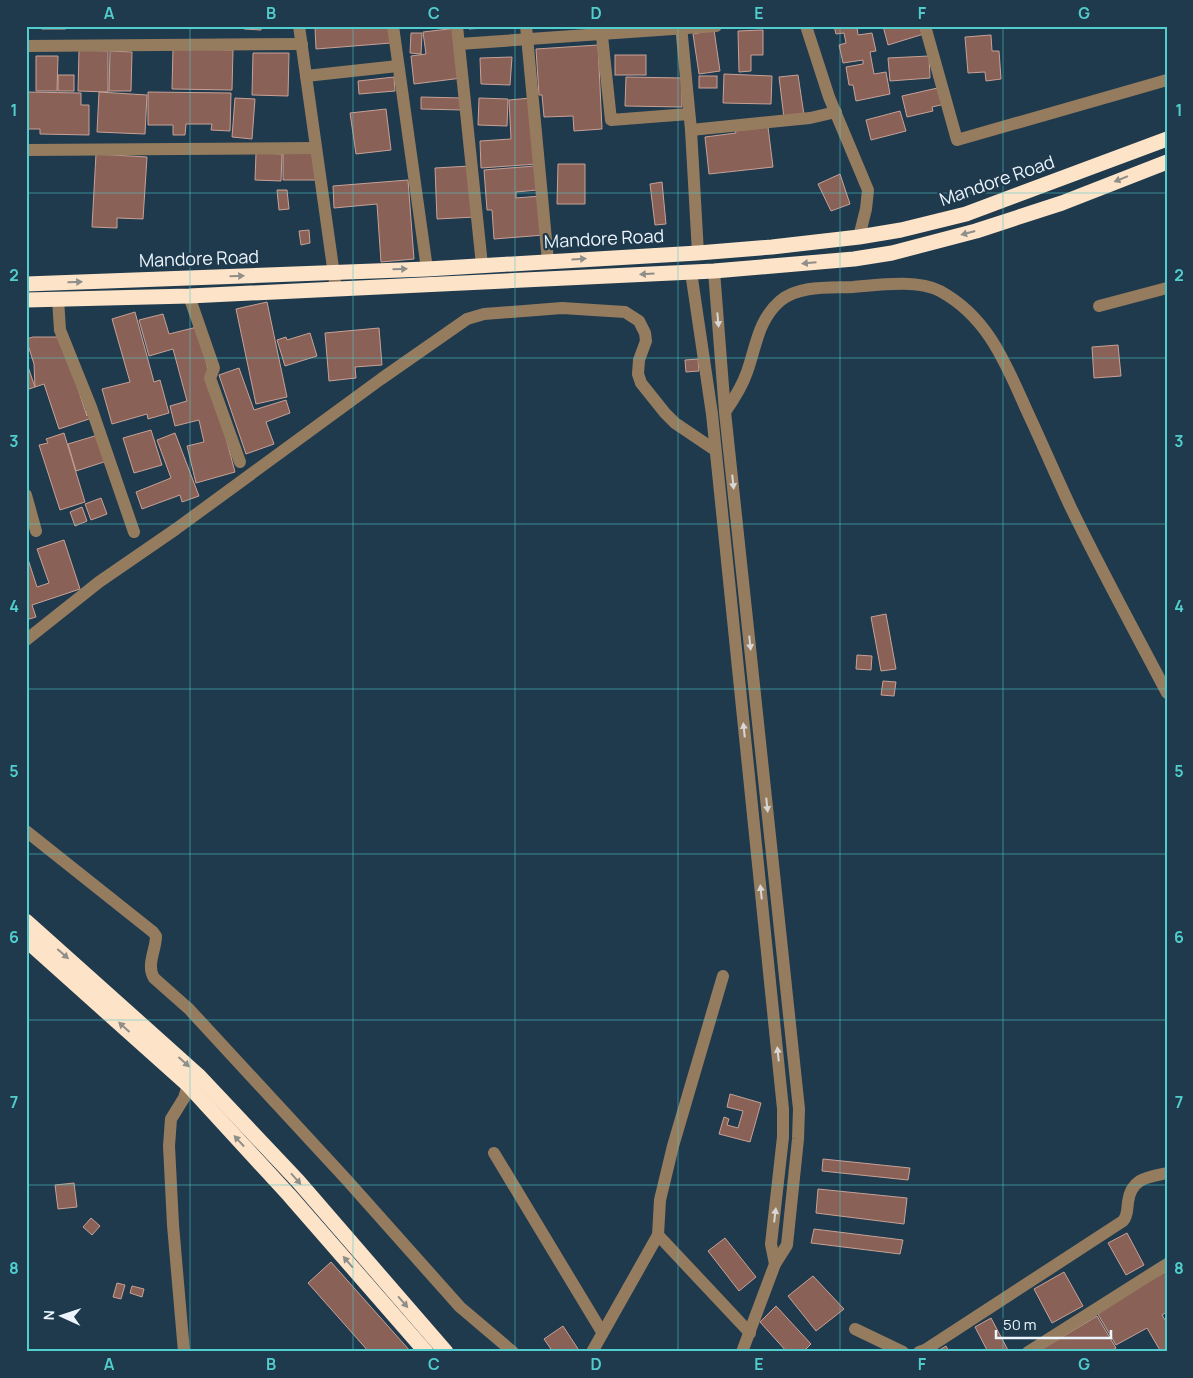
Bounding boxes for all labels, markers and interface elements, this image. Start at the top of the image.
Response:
text: A [104,2,115,24]
text: B [266,2,276,24]
text: C [428,2,440,24]
text: D [590,2,602,24]
text: E [754,2,764,24]
text: F [918,2,927,24]
text: G [1078,2,1090,24]
text: 1 [10,99,18,121]
text: 1 [1175,99,1183,121]
street label: Mandore Road [936,149,1057,211]
one-way arrow [1114,176,1128,184]
street label: Mandore Road [543,223,665,253]
one-way arrow [961,229,976,237]
street label: Mandore Road [138,244,259,272]
one-way arrow [572,255,588,263]
one-way arrow [801,259,817,267]
text: 2 [9,264,19,286]
text: 2 [1174,264,1184,286]
one-way arrow [392,265,408,273]
one-way arrow [639,271,655,279]
one-way arrow [230,272,246,280]
one-way arrow [67,278,83,286]
one-way arrow [715,312,723,328]
text: 3 [9,430,19,452]
text: 3 [1174,430,1184,452]
one-way arrow [729,474,737,490]
text: 4 [9,595,19,617]
text: 4 [1174,595,1184,617]
one-way arrow [746,635,754,651]
one-way arrow [740,722,748,738]
text: 5 [9,760,19,782]
text: 5 [1174,760,1184,782]
one-way arrow [763,797,771,813]
one-way arrow [757,884,765,900]
text: 6 [9,926,19,948]
text: 6 [1174,926,1184,948]
one-way arrow [56,948,69,959]
one-way arrow [117,1022,130,1033]
one-way arrow [773,1045,781,1061]
one-way arrow [177,1056,189,1068]
text: 7 [10,1091,18,1113]
text: 7 [1175,1091,1183,1113]
one-way arrow [234,1135,245,1148]
one-way arrow [290,1173,302,1185]
one-way arrow [771,1207,779,1223]
text: 8 [9,1257,19,1279]
one-way arrow [342,1257,354,1269]
text: 8 [1174,1257,1184,1279]
north arrow [38,1290,88,1340]
one-way arrow [397,1295,409,1307]
scale bar [996,1308,1110,1340]
text: N [39,1310,58,1321]
text: 50 m [1003,1314,1037,1335]
text: A [104,1353,115,1375]
text: B [266,1353,276,1375]
text: C [428,1353,440,1375]
text: D [590,1353,602,1375]
text: E [754,1353,764,1375]
text: F [918,1353,927,1375]
text: G [1078,1353,1090,1375]

